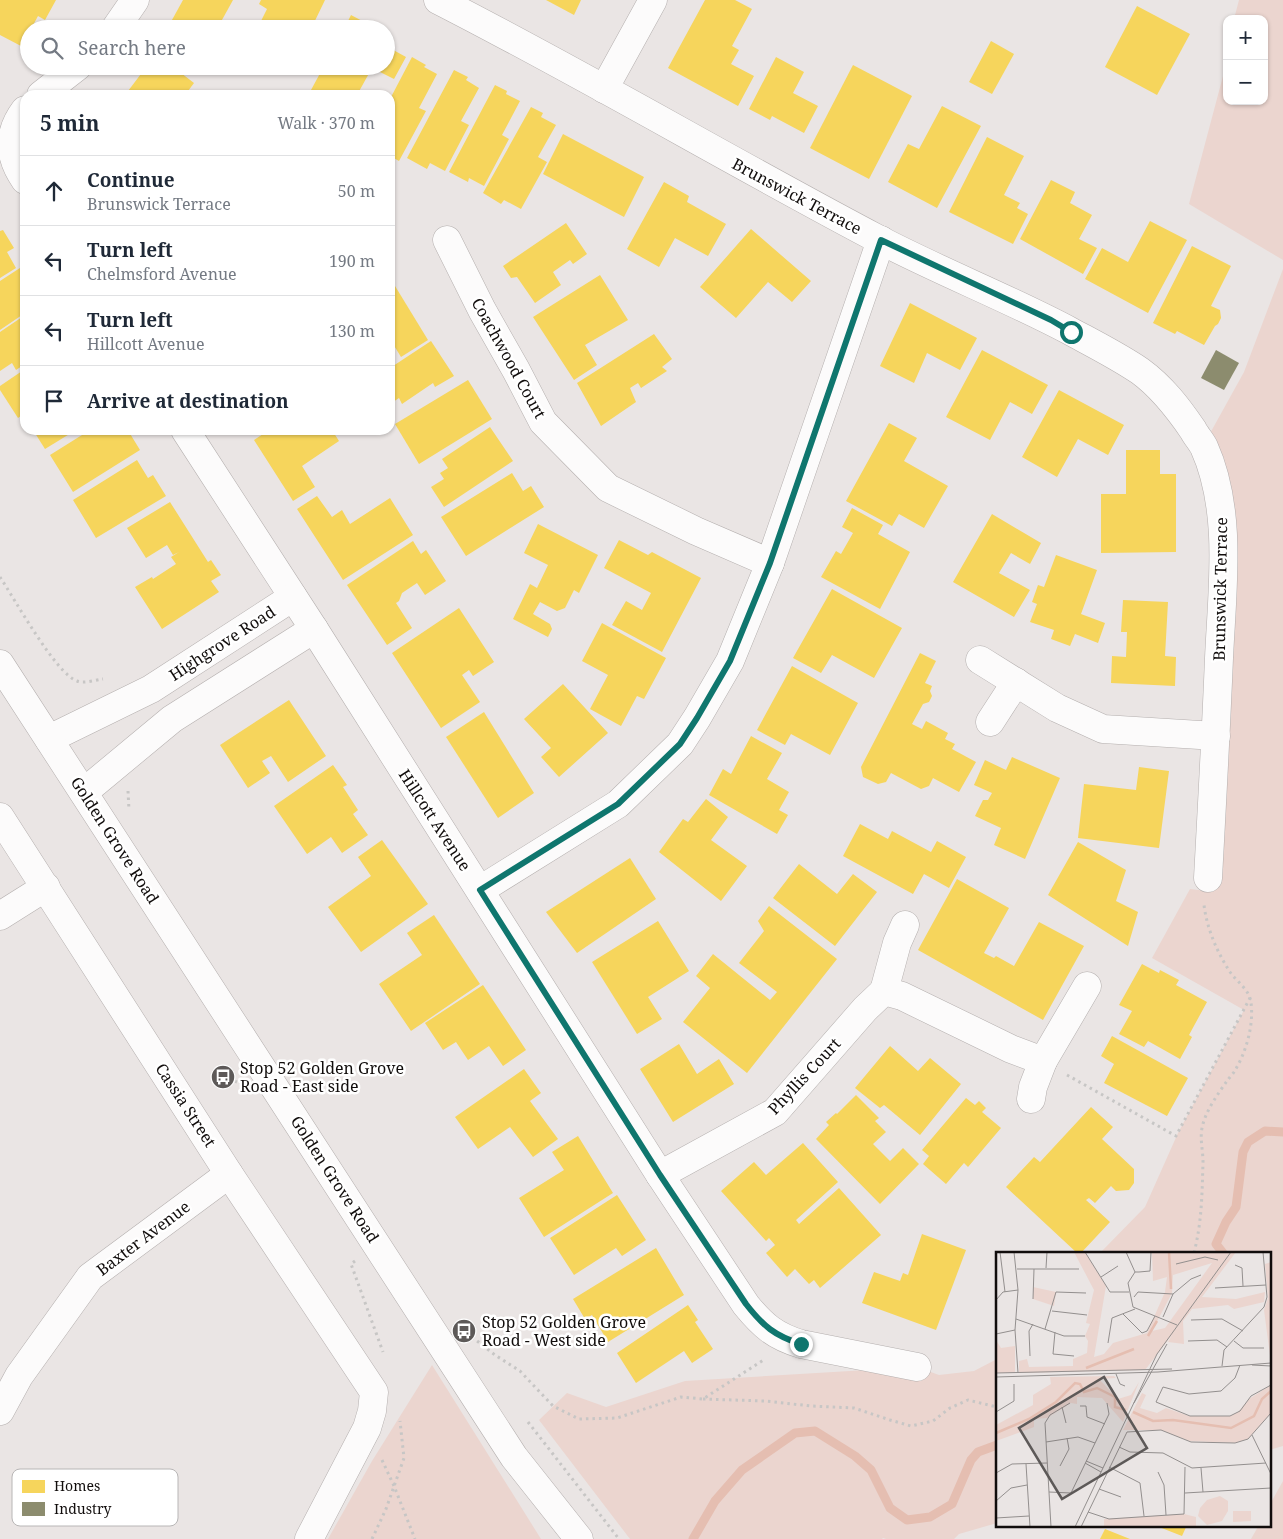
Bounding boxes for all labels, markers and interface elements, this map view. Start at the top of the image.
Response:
map controls [1223,15,1268,105]
button: + [1223,15,1268,60]
search box [20,20,395,75]
icon: search [38,34,66,62]
text: Search here [78,35,186,61]
button: − [1223,60,1268,105]
text: 5 min [40,109,99,137]
text: Walk · 370 m [278,112,375,134]
street label: Brunswick Terrace [728,153,866,239]
text: Continue [87,167,175,193]
icon: ahead [40,177,68,205]
text: 50 m [338,180,375,202]
text: Brunswick Terrace [87,193,231,215]
text: Turn left [87,237,173,263]
icon: left [40,247,68,275]
text: 190 m [329,250,375,272]
text: Chelmsford Avenue [87,263,237,285]
street label: Coachwood Court [467,294,551,423]
text: Turn left [87,307,173,333]
icon: left [40,317,68,345]
text: 130 m [329,320,375,342]
route start [1060,321,1083,344]
text: Hillcott Avenue [87,333,204,355]
icon: arrive [40,387,68,415]
text: Arrive at destination [87,388,289,414]
street label: Brunswick Terrace [1208,517,1232,661]
street label: Highgrove Road [165,600,280,686]
street label: Hillcott Avenue [394,765,476,875]
street label: Golden Grove Road [66,772,164,908]
street label: Phyllis Court [763,1033,845,1119]
place label: Stop 52 Golden Grove Road - East side [240,1057,404,1097]
street label: Cassia Street [151,1059,222,1152]
bus stop icon: Stop 52 Golden Grove Road - East side [210,1064,236,1090]
street label: Golden Grove Road [286,1111,384,1247]
street label: Baxter Avenue [92,1196,194,1280]
inset map [996,1252,1270,1526]
place label: Stop 52 Golden Grove Road - West side [482,1311,646,1351]
bus stop icon: Stop 52 Golden Grove Road - West side [451,1318,477,1344]
route end [790,1333,813,1356]
legend [12,1469,178,1526]
text: Homes [54,1476,100,1495]
text: Industry [54,1499,111,1518]

